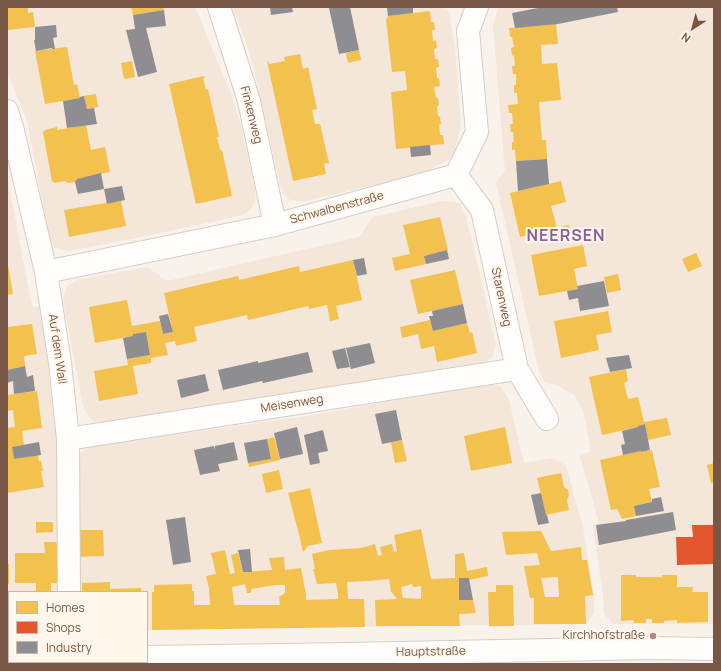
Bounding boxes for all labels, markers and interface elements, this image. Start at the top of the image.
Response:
north arrow [673,8,713,48]
text: N [678,30,693,47]
street label: Finkenweg [237,85,265,145]
street label: Schwalbenstraße [288,189,386,227]
district label: NEERSEN [526,227,606,247]
street label: Starenweg [488,266,514,328]
street label: Auf dem Wall [45,313,69,385]
street label: Meisenweg [260,392,324,416]
legend [8,591,148,663]
text: Homes [46,599,85,616]
text: Shops [46,619,81,636]
place label: Kirchhofstraße [563,629,645,643]
marker: Kirchhofstraße [648,631,658,641]
text: Industry [46,639,92,656]
street label: Hauptstraße [396,644,466,660]

